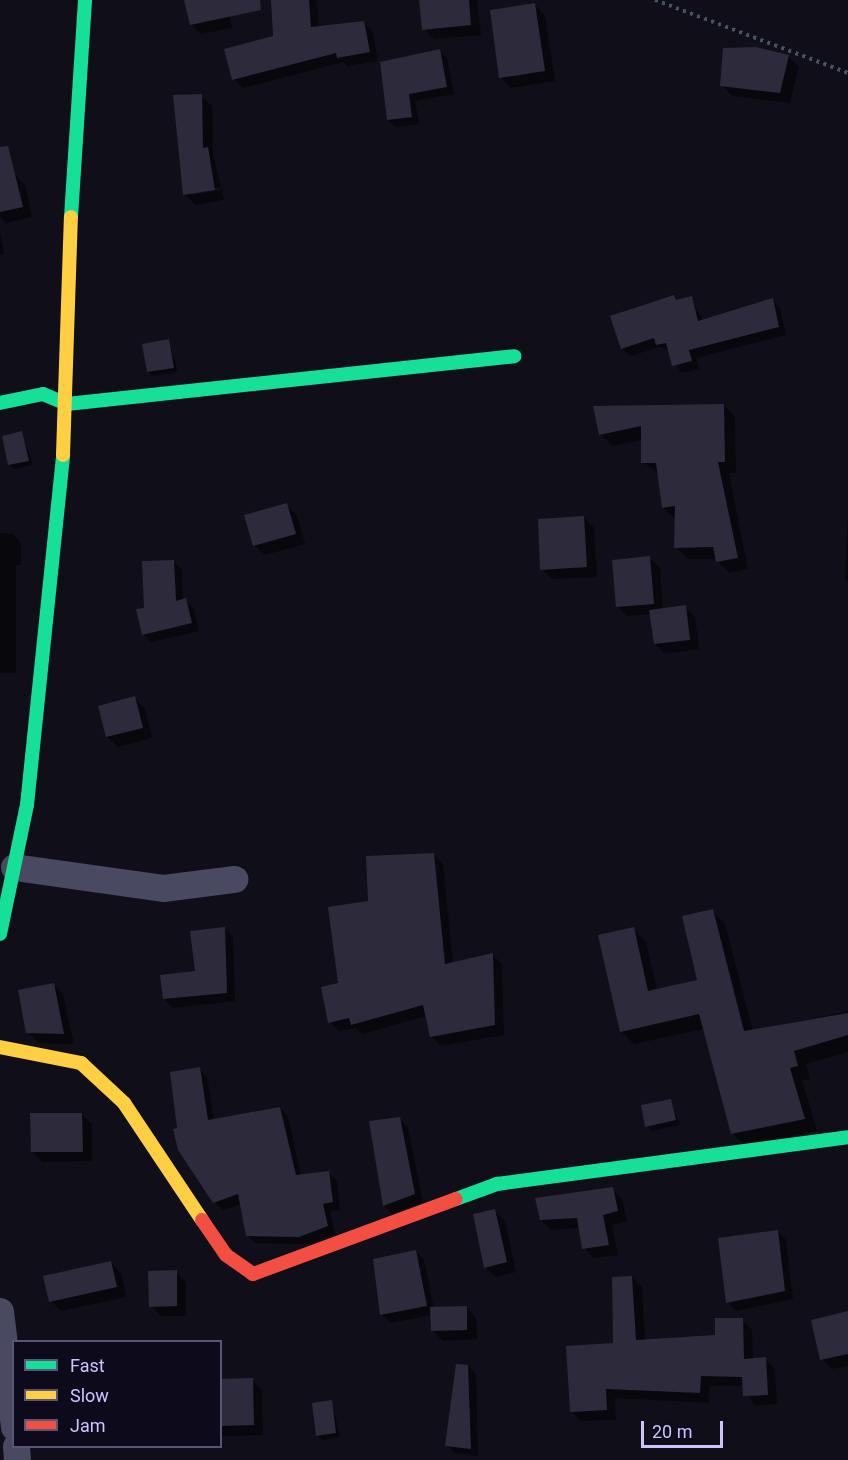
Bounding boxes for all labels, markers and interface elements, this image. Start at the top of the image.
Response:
legend [12,1340,222,1448]
text: Fast [70,1355,105,1376]
text: Slow [70,1385,109,1406]
scale bar [644,1409,726,1447]
text: Jam [70,1415,106,1436]
text: 20 m [652,1421,692,1442]

